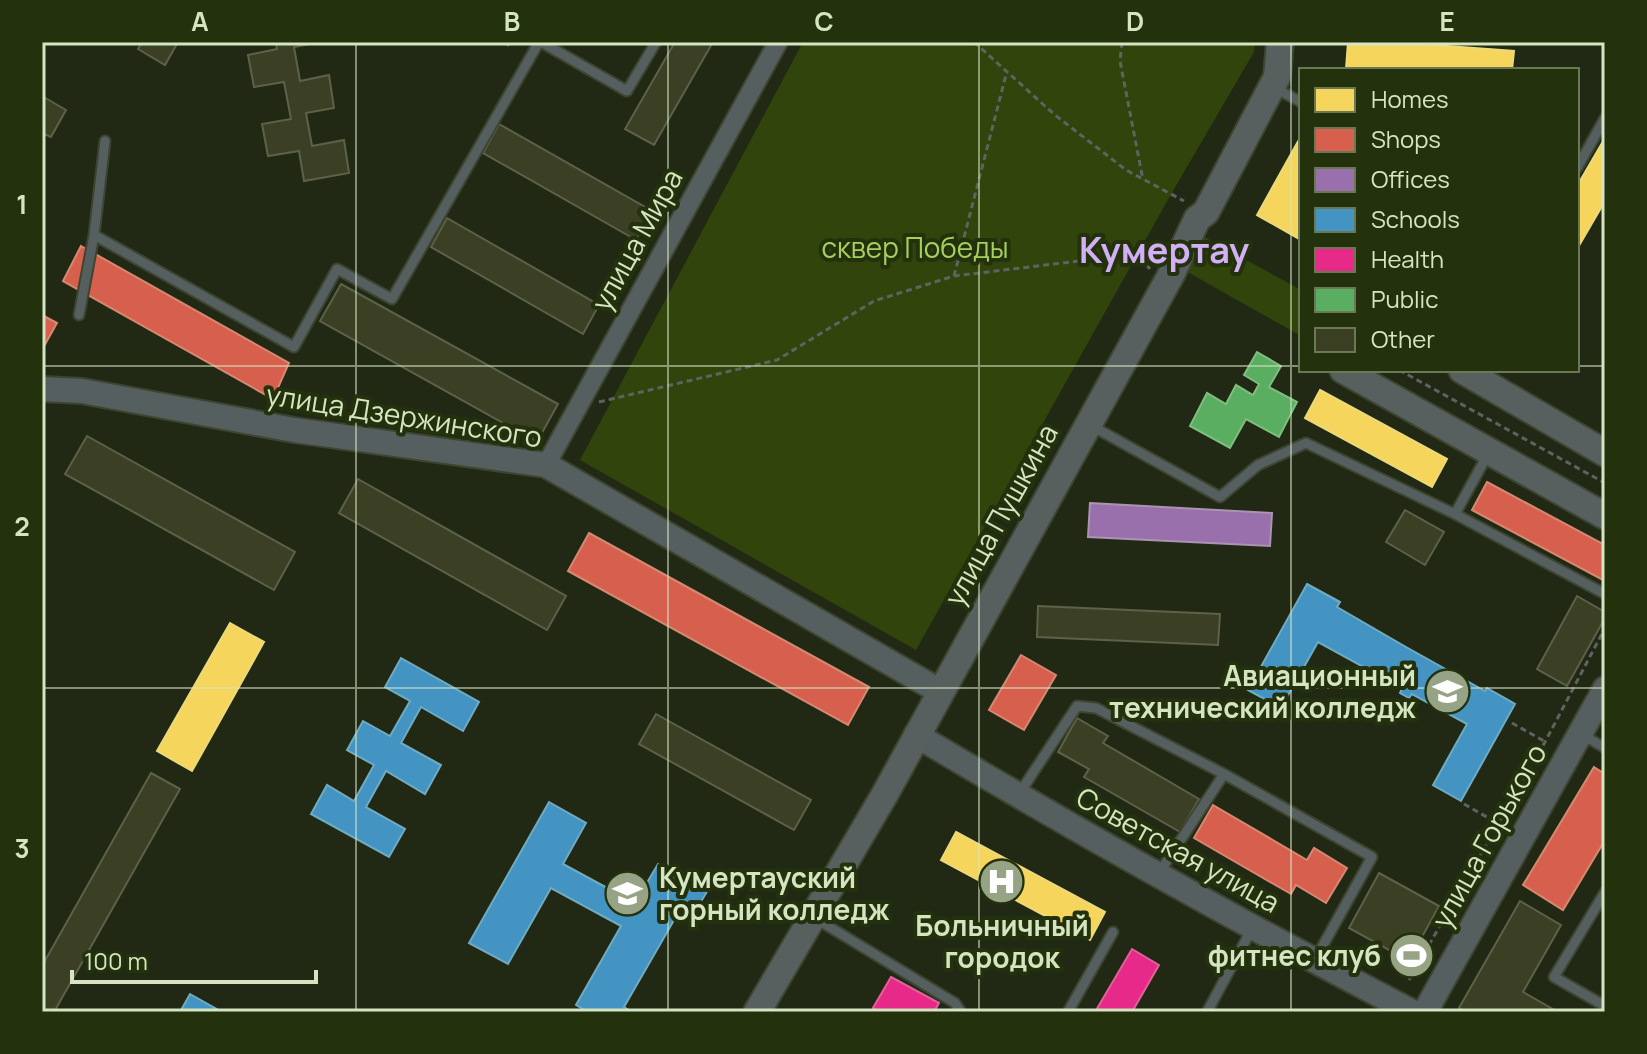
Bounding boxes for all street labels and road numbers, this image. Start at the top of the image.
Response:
street label: улица Мира [582,162,691,317]
street label: улица Дзержинского [263,374,545,456]
street label: улица Пушкина [935,417,1066,612]
street label: улица Горького [1422,737,1554,934]
street label: Советская улица [1070,778,1287,921]

